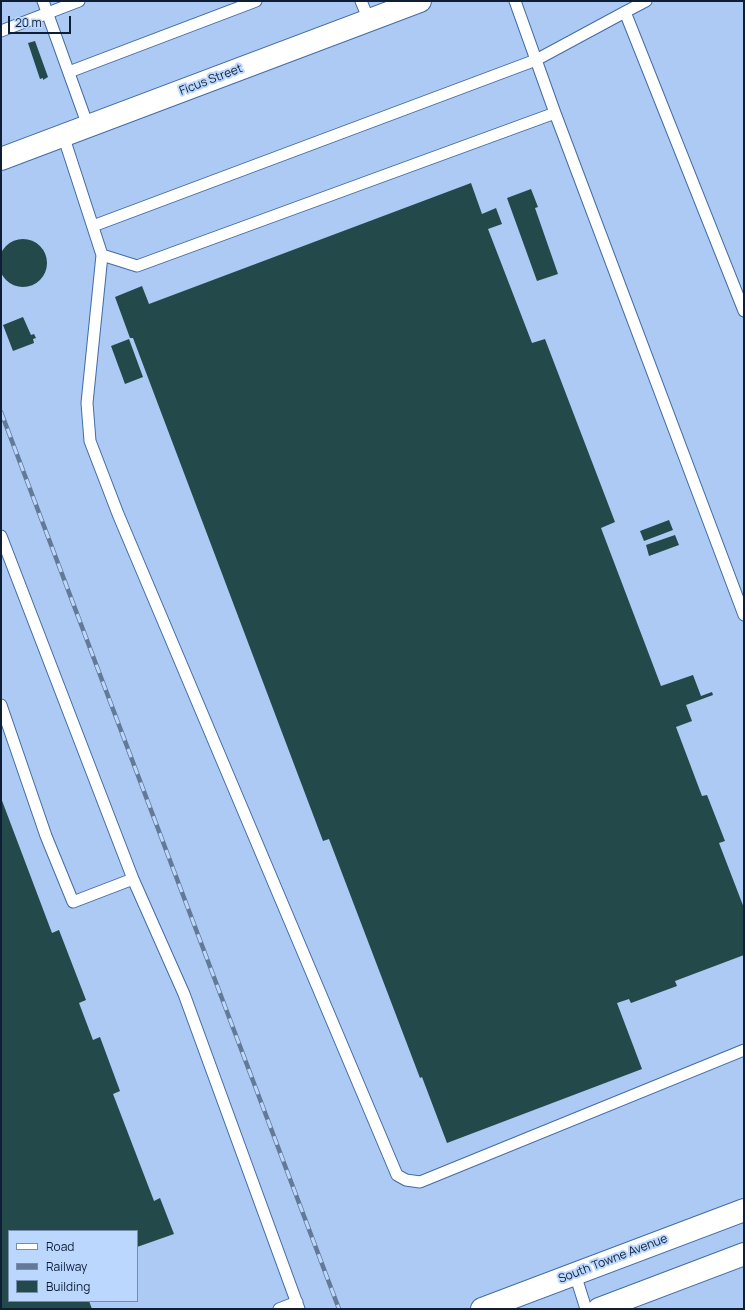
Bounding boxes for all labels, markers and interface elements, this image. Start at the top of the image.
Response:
scale bar [10,8,73,34]
text: 20 m [15,14,42,31]
street label: Ficus Street [177,61,245,99]
legend [8,1230,138,1302]
street label: South Towne Avenue [556,1232,670,1286]
text: Road [46,1238,74,1255]
text: Railway [46,1258,87,1275]
text: Building [46,1278,90,1295]

